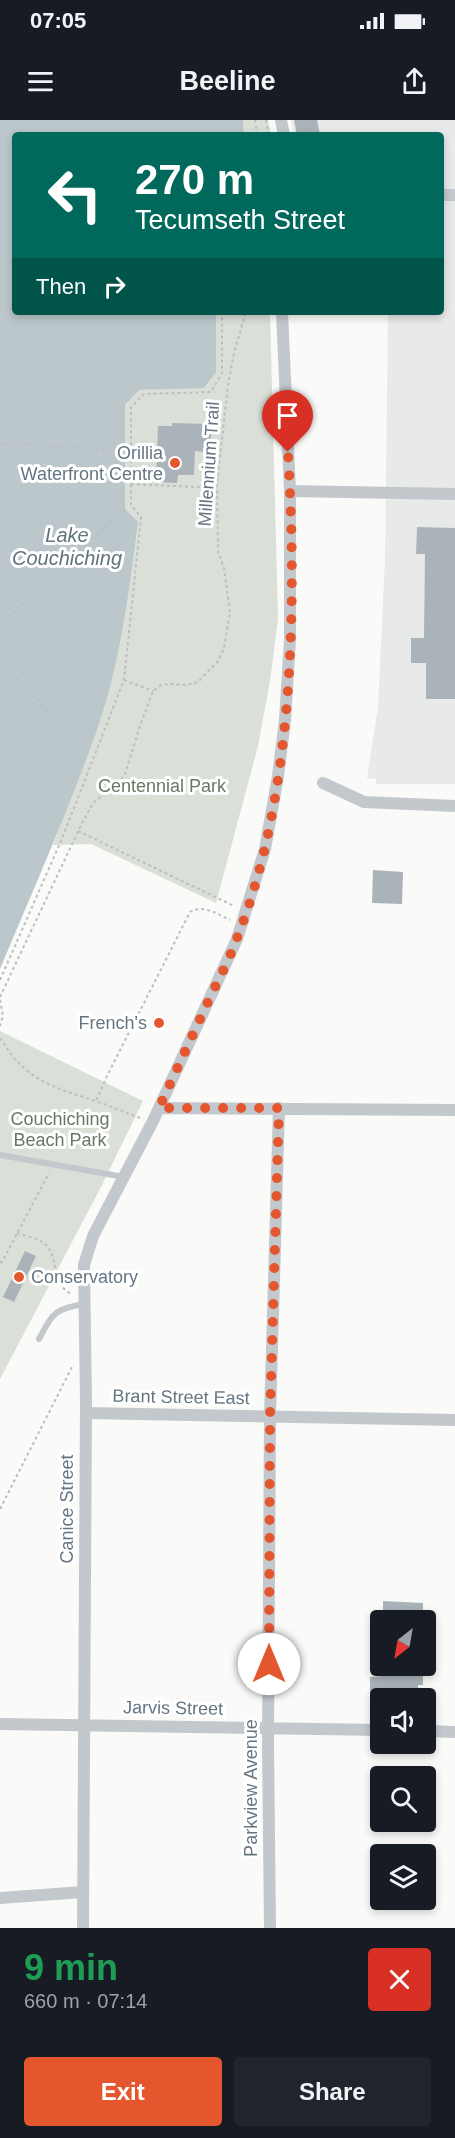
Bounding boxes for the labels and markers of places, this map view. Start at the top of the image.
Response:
pin [262,390,313,452]
place label: Orillia Waterfront Centre [21,443,164,484]
marker: Orillia Waterfront Centre [168,456,182,470]
place label: French's [79,1013,147,1033]
marker: French's [152,1016,166,1030]
place label: Conservatory [31,1267,138,1287]
marker: Conservatory [12,1270,26,1284]

